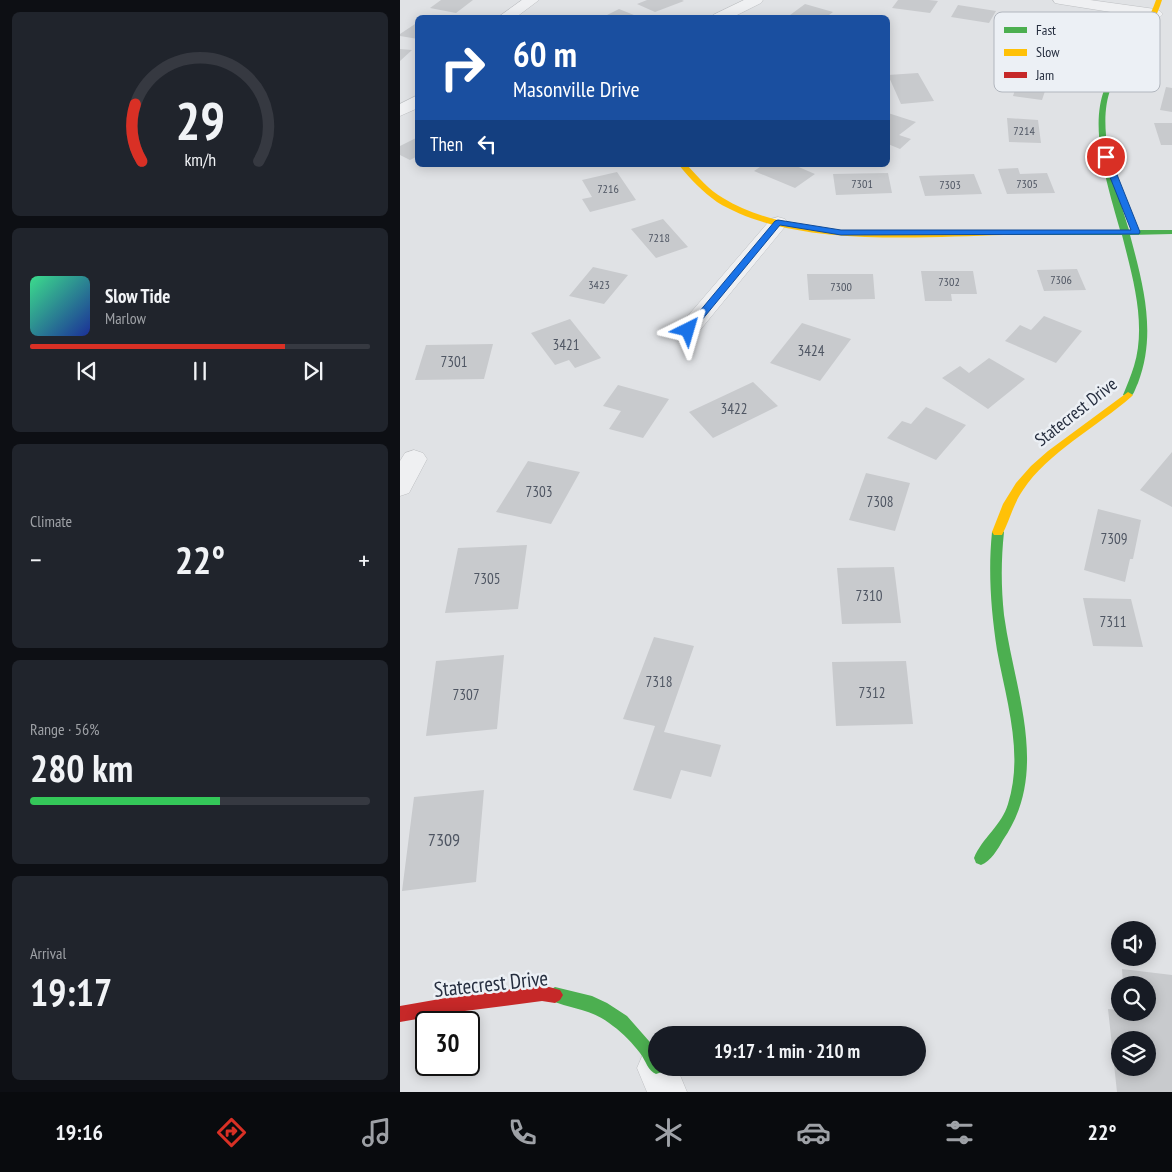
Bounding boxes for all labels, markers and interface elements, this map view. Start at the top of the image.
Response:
legend [994,12,1160,92]
text: Fast [1036,21,1056,39]
text: 60 m [513,31,577,77]
icon: right [430,35,495,100]
text: Slow [1036,43,1060,61]
text: Jam [1035,66,1054,84]
text: Masonville Drive [513,75,640,103]
text: 29 [175,87,225,154]
house number: 7214 [1013,123,1035,138]
icon: left [473,130,501,158]
text: Then [430,132,463,156]
pin [1085,136,1127,178]
icon: arrive [1092,143,1120,171]
text: km/h [184,148,216,171]
house number: 7301 [851,176,873,191]
house number: 7305 [1016,176,1038,191]
house number: 7303 [939,177,961,192]
house number: 7216 [597,181,619,196]
house number: 7218 [648,230,670,245]
house number: 7306 [1050,272,1072,287]
house number: 7302 [938,274,960,289]
house number: 3423 [588,277,610,292]
house number: 7300 [830,279,852,294]
text: Slow Tide [105,284,170,308]
position arrow [661,303,713,355]
text: Marlow [105,308,146,328]
house number: 3421 [552,335,580,354]
house number: 3424 [797,341,825,360]
house number: 7301 [440,352,468,371]
icon: previous [73,357,101,385]
icon: pause [186,357,214,385]
icon: next [299,357,327,385]
street label: Statecrest Drive [1030,372,1121,451]
house number: 3422 [720,399,748,418]
house number: 7303 [525,482,553,501]
house number: 7308 [866,492,894,511]
text: Climate [30,511,72,531]
house number: 7309 [1100,529,1128,548]
text: 22° [175,535,225,584]
text: − [30,541,42,578]
text: + [358,541,370,578]
house number: 7305 [473,569,501,588]
house number: 7310 [855,586,883,605]
house number: 7311 [1099,612,1127,631]
house number: 7318 [645,672,673,691]
house number: 7312 [858,683,886,702]
house number: 7307 [452,685,480,704]
text: Range · 56% [30,719,99,739]
text: 280 km [30,743,133,792]
house number: 7309 [428,828,460,851]
map controls [1111,921,1156,1076]
button: sound [1111,921,1156,966]
text: Arrival [30,943,66,963]
street label: Statecrest Drive [433,964,549,1003]
text: 19:17 [30,967,112,1016]
button: search [1111,976,1156,1021]
speed limit sign: 30 [415,1011,480,1076]
button: layers [1111,1031,1156,1076]
text: 19:17 · 1 min · 210 m [714,1039,860,1063]
icon: directions [214,1115,249,1150]
icon: music [359,1115,394,1150]
icon: phone [505,1115,540,1150]
icon: climate [651,1115,686,1150]
icon: car [796,1115,831,1150]
icon: filters [942,1115,977,1150]
text: 19:16 [55,1118,103,1146]
text: 22° [1088,1118,1117,1146]

